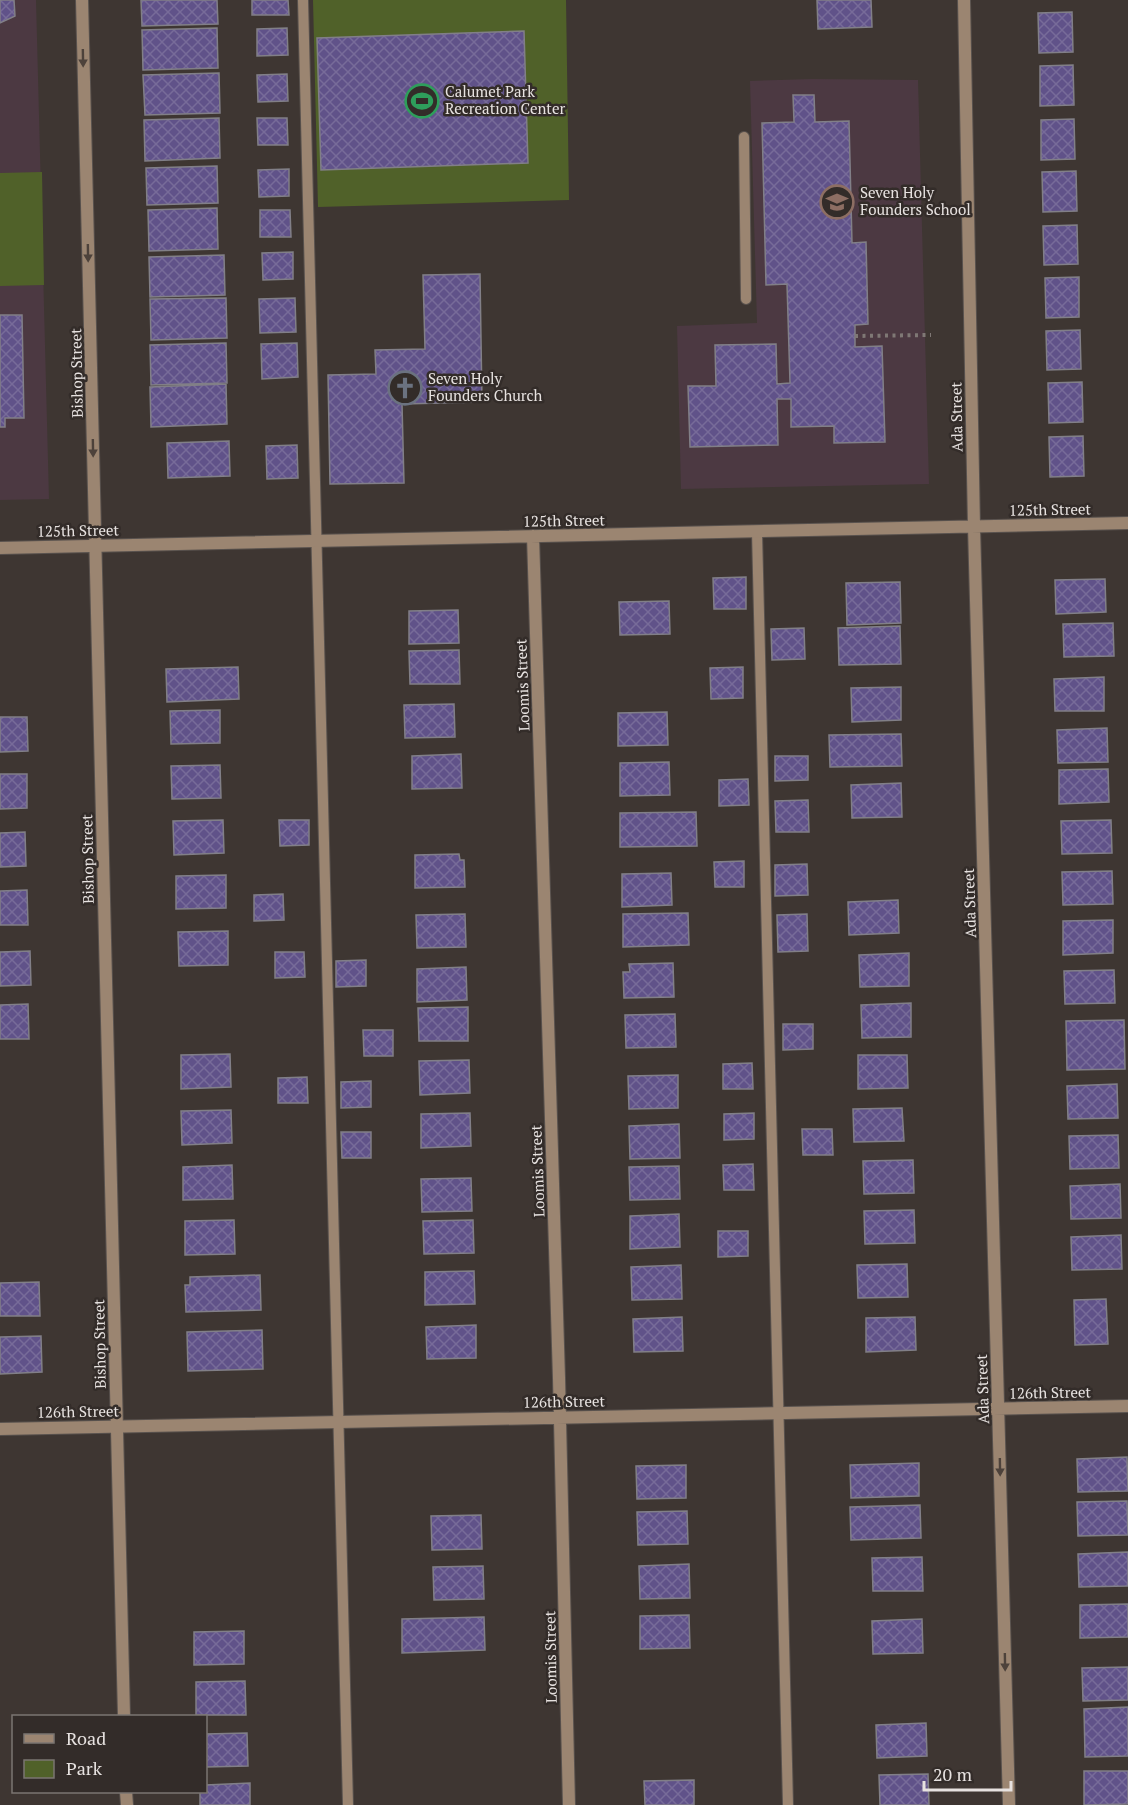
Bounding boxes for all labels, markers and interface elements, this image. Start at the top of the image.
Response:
one-way arrow [79,49,88,68]
place label: Calumet Park Recreation Center [445,81,565,118]
sports icon: Calumet Park Recreation Center [404,83,440,119]
place label: Seven Holy Founders School [860,182,971,219]
school or university icon: Seven Holy Founders School [819,184,855,220]
one-way arrow [84,244,93,263]
street label: Bishop Street [65,328,87,418]
place label: Seven Holy Founders Church [428,368,543,405]
church icon: Seven Holy Founders Church [387,370,423,406]
street label: Ada Street [945,382,967,452]
one-way arrow [89,439,98,458]
street label: 125th Street [1009,498,1092,520]
street label: 125th Street [523,509,606,531]
street label: 125th Street [37,519,120,541]
street label: Loomis Street [510,638,534,732]
street label: Bishop Street [76,814,98,904]
street label: Ada Street [958,867,980,938]
street label: Loomis Street [525,1124,549,1218]
street label: Bishop Street [88,1299,110,1389]
street label: Ada Street [971,1353,993,1424]
street label: 126th Street [1009,1381,1092,1403]
street label: 126th Street [523,1390,606,1412]
street label: 126th Street [37,1400,120,1422]
one-way arrow [996,1458,1005,1477]
street label: Loomis Street [539,1610,561,1703]
one-way arrow [1001,1653,1010,1672]
legend [12,1715,207,1793]
text: Road [66,1726,106,1750]
scale bar [924,1754,1011,1792]
text: Park [66,1756,103,1780]
text: 20 m [933,1762,973,1786]

